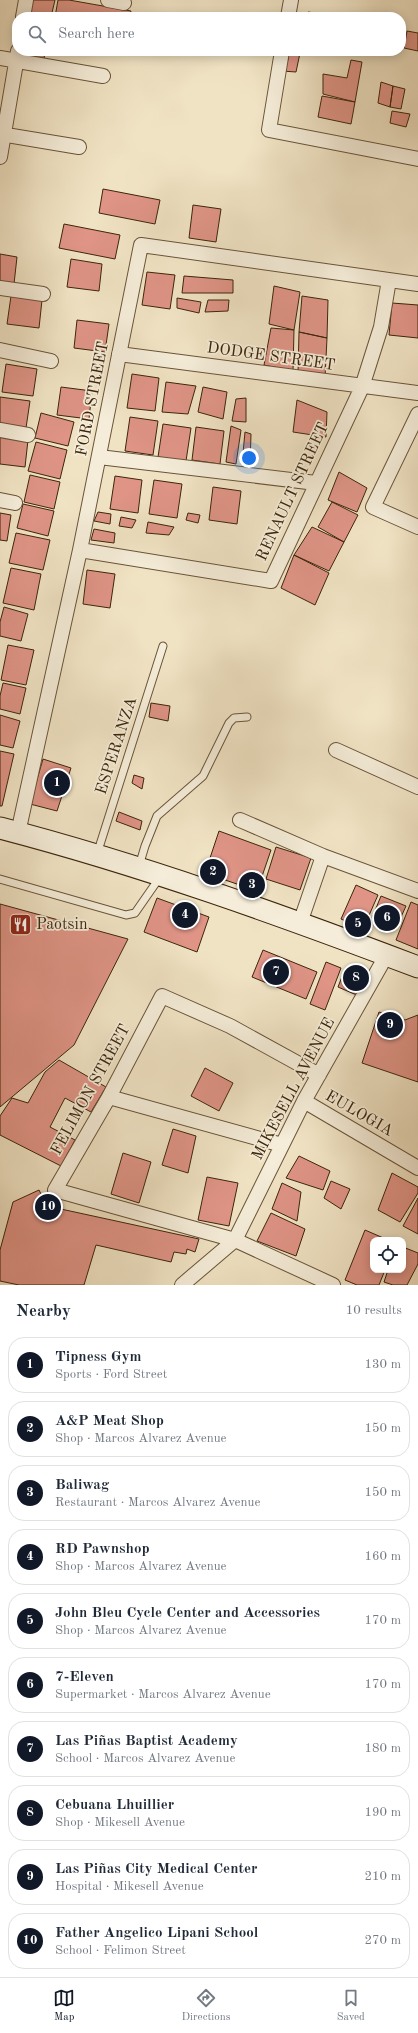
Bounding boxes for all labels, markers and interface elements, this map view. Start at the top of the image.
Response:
search box [12,12,406,56]
icon: search [26,23,48,45]
text: Search here [58,27,135,42]
street label: FORD STREET [74,340,112,458]
street label: DODGE STREET [206,340,336,374]
street label: RENAULT STREET [254,420,332,564]
your location [239,448,259,468]
street label: ESPERANZA [94,695,140,797]
pin: 1 [44,768,70,798]
pin: 2 [200,857,226,887]
pin: 3 [239,870,265,900]
pin: 4 [172,900,198,930]
pin: 6 [374,903,400,933]
pin: 5 [345,909,371,939]
restaurant icon: Paotsin [8,912,34,938]
place label: Paotsin [36,917,88,933]
pin: 7 [263,957,289,987]
pin: 8 [343,963,369,993]
pin: 9 [377,1010,403,1040]
street label: MIKESELL AVENUE [250,1015,338,1163]
street label: FELIMON STREET [48,1022,134,1158]
street label: EULOGIA [322,1088,396,1140]
pin: 10 [35,1192,61,1222]
map controls [370,1237,406,1273]
button: locate [370,1237,406,1273]
text: Nearby [16,1303,71,1320]
text: 10 results [346,1304,402,1317]
text: Tipness Gym [55,1350,142,1365]
text: 1 [26,1358,34,1371]
text: 130 m [364,1358,401,1371]
text: Sports · Ford Street [55,1368,167,1381]
text: A&P Meat Shop [55,1414,164,1429]
text: 2 [26,1422,34,1435]
text: 150 m [364,1422,401,1435]
text: Shop · Marcos Alvarez Avenue [55,1432,227,1445]
text: Baliwag [55,1478,109,1493]
text: 3 [26,1486,34,1499]
text: 150 m [364,1486,401,1499]
text: Restaurant · Marcos Alvarez Avenue [55,1496,260,1509]
text: RD Pawnshop [55,1542,150,1557]
text: 4 [26,1550,34,1563]
text: 160 m [364,1550,401,1563]
text: Shop · Marcos Alvarez Avenue [55,1560,227,1573]
text: John Bleu Cycle Center and Accessories [55,1606,320,1621]
text: 5 [26,1614,34,1627]
text: 170 m [364,1614,401,1627]
text: Shop · Marcos Alvarez Avenue [55,1624,227,1637]
text: 7-Eleven [55,1670,114,1685]
text: 6 [26,1678,34,1691]
text: 170 m [364,1678,401,1691]
text: Supermarket · Marcos Alvarez Avenue [55,1688,271,1701]
text: Las Piñas Baptist Academy [55,1734,238,1749]
text: 7 [26,1742,34,1755]
text: 180 m [364,1742,401,1755]
text: School · Marcos Alvarez Avenue [55,1752,235,1765]
text: Cebuana Lhuillier [55,1798,174,1813]
text: 8 [26,1806,34,1819]
text: 190 m [364,1806,401,1819]
text: Shop · Mikesell Avenue [55,1816,185,1829]
text: Las Piñas City Medical Center [55,1862,258,1877]
text: 9 [26,1870,34,1883]
text: 210 m [364,1870,401,1883]
text: Hospital · Mikesell Avenue [55,1880,204,1893]
text: Father Angelico Lipani School [55,1926,258,1941]
text: 10 [22,1934,38,1947]
text: 270 m [364,1934,401,1947]
text: School · Felimon Street [55,1944,186,1957]
tab: Map [53,1987,75,2025]
tab: Directions [182,1987,230,2025]
tab: Saved [337,1987,365,2025]

